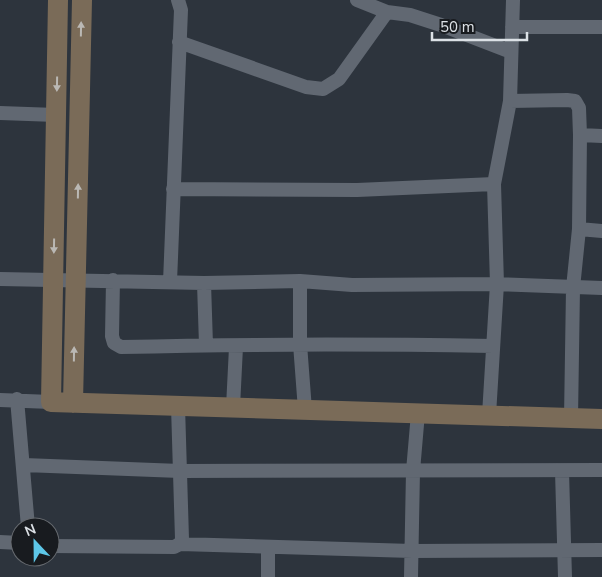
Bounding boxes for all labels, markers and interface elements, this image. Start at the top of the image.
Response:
scale bar [432,10,527,42]
text: 50 m [440,17,475,37]
one-way arrow [78,21,86,37]
one-way arrow [52,76,60,92]
one-way arrow [74,183,82,199]
one-way arrow [50,238,58,254]
one-way arrow [70,346,78,362]
north arrow [10,517,60,567]
text: N [22,520,39,541]

